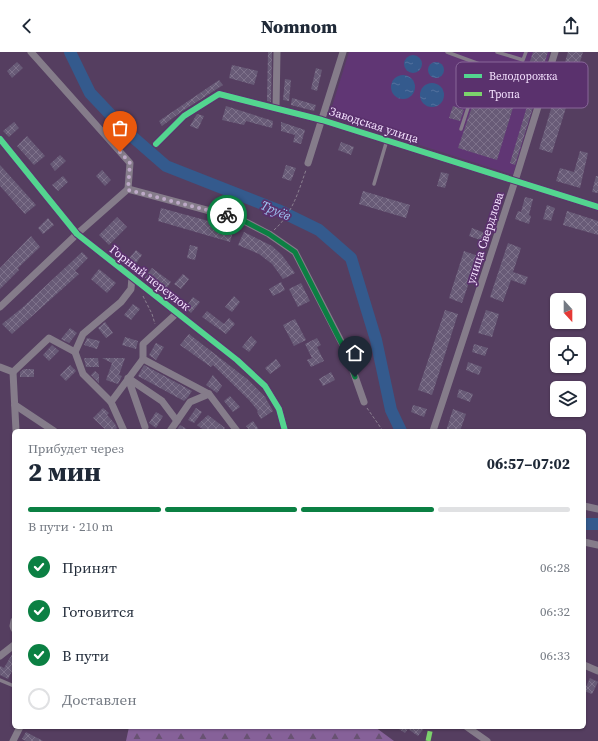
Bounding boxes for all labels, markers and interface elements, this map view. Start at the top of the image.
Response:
text: Nomnom [261,14,337,39]
icon: back [16,15,38,37]
icon: share [560,15,582,37]
legend [456,62,588,108]
text: Велодорожка [489,69,558,84]
text: Тропа [489,87,520,102]
street label: Заводская улица [327,103,422,147]
pin [103,111,137,152]
icon: bag [109,117,131,139]
street label: улица Свердлова [463,189,508,286]
courier [207,195,247,235]
water label: Труёв [258,197,293,224]
icon: bike [216,204,238,226]
street label: Горный переулок [106,241,194,315]
north arrow [550,293,586,329]
map controls [550,293,586,417]
pin [338,336,372,377]
button: locate [550,337,586,373]
icon: home [344,342,366,364]
button: layers [550,381,586,417]
text: Прибудет через [28,440,124,457]
text: 06:57–07:02 [487,453,570,474]
text: 2 мин [28,454,101,490]
text: В пути · 210 m [28,518,113,535]
icon: check [28,556,50,578]
text: Принят [62,557,117,578]
text: 06:28 [540,559,570,576]
icon: check [28,600,50,622]
text: Готовится [62,601,134,622]
text: 06:32 [540,603,570,620]
icon: check [28,644,50,666]
text: В пути [62,645,109,666]
text: 06:33 [540,647,570,664]
text: Доставлен [62,689,137,710]

